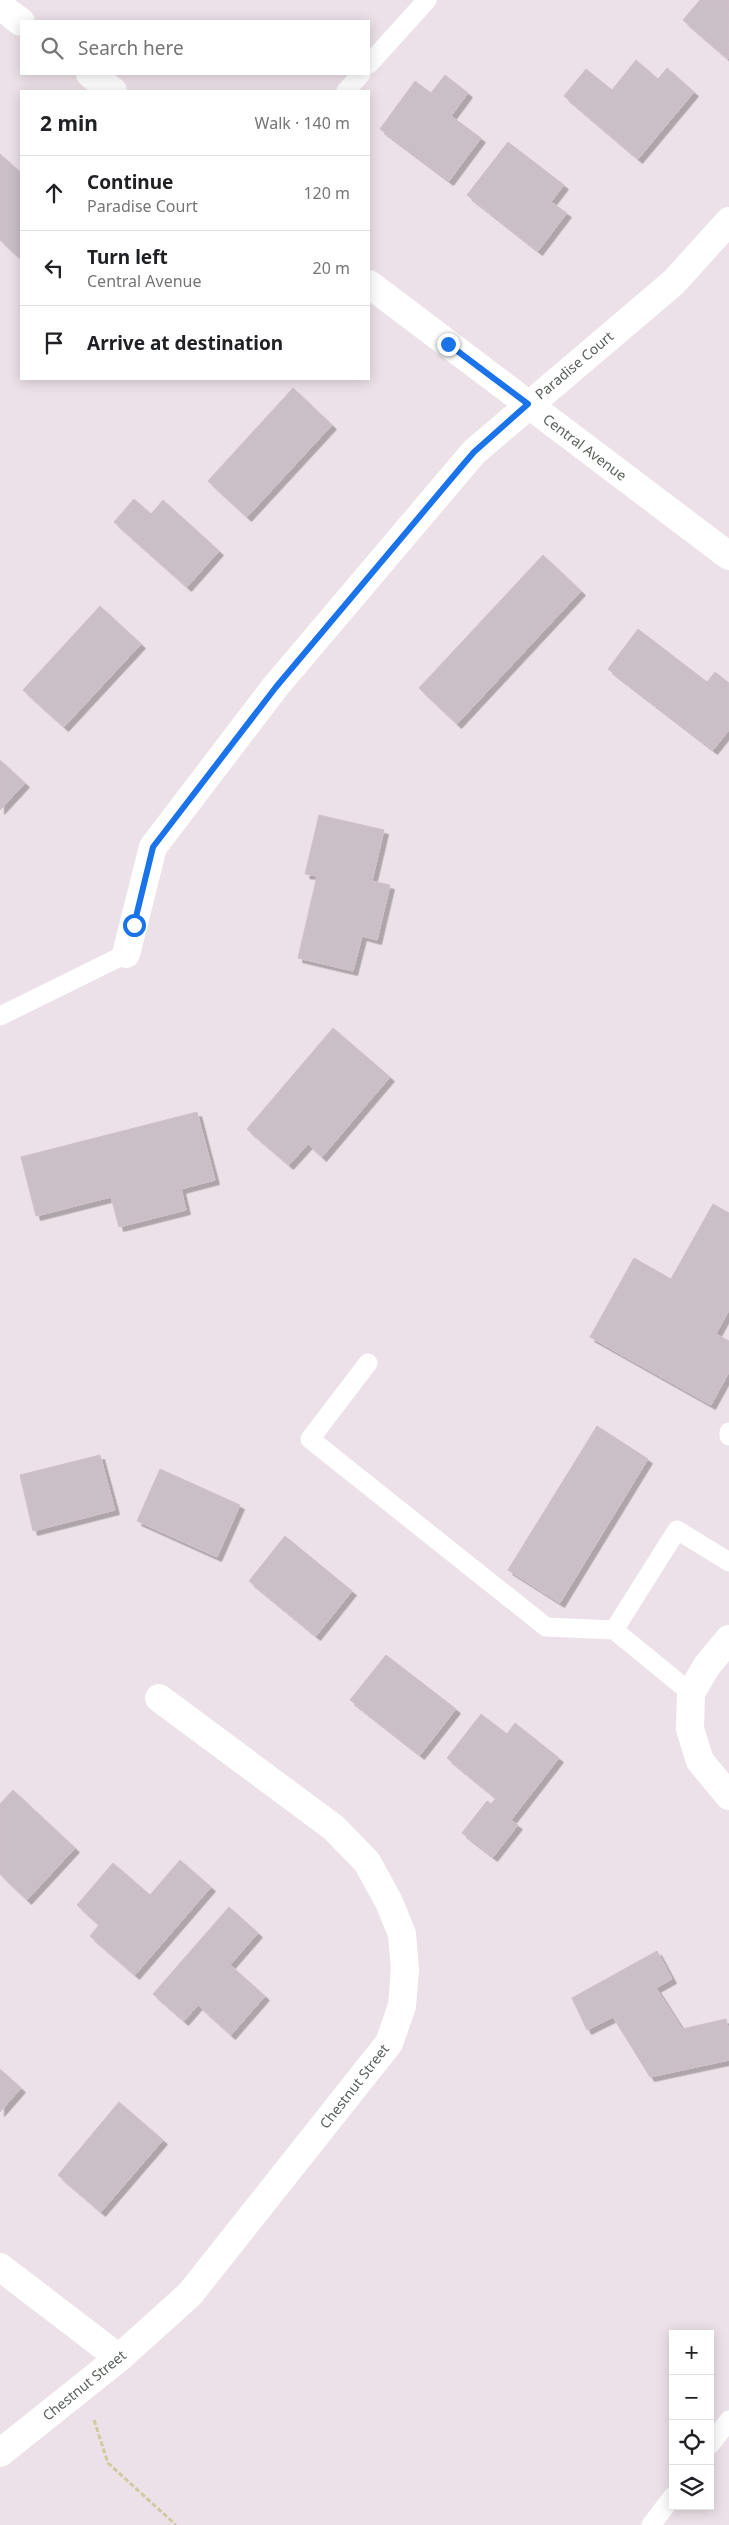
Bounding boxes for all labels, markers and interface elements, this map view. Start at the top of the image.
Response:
search box [20,20,370,75]
icon: search [38,34,66,62]
text: Search here [78,35,184,61]
text: 2 min [40,109,98,137]
text: Walk · 140 m [255,112,350,134]
text: Continue [87,169,173,195]
icon: ahead [40,179,68,207]
text: 120 m [303,182,350,204]
text: Paradise Court [87,195,198,217]
text: Turn left [87,244,168,270]
icon: left [40,254,68,282]
text: 20 m [313,257,350,279]
text: Central Avenue [87,270,202,292]
street label: Paradise Court [531,327,617,403]
icon: arrive [40,329,68,357]
text: Arrive at destination [87,330,283,356]
route end [437,333,460,356]
street label: Central Avenue [539,409,631,485]
route start [123,914,146,937]
street label: Chestnut Street [315,2040,393,2132]
map controls [669,2330,714,2510]
button: + [669,2330,714,2375]
street label: Chestnut Street [38,2345,130,2425]
button: − [669,2375,714,2420]
button: locate [669,2420,714,2465]
button: layers [669,2465,714,2510]

